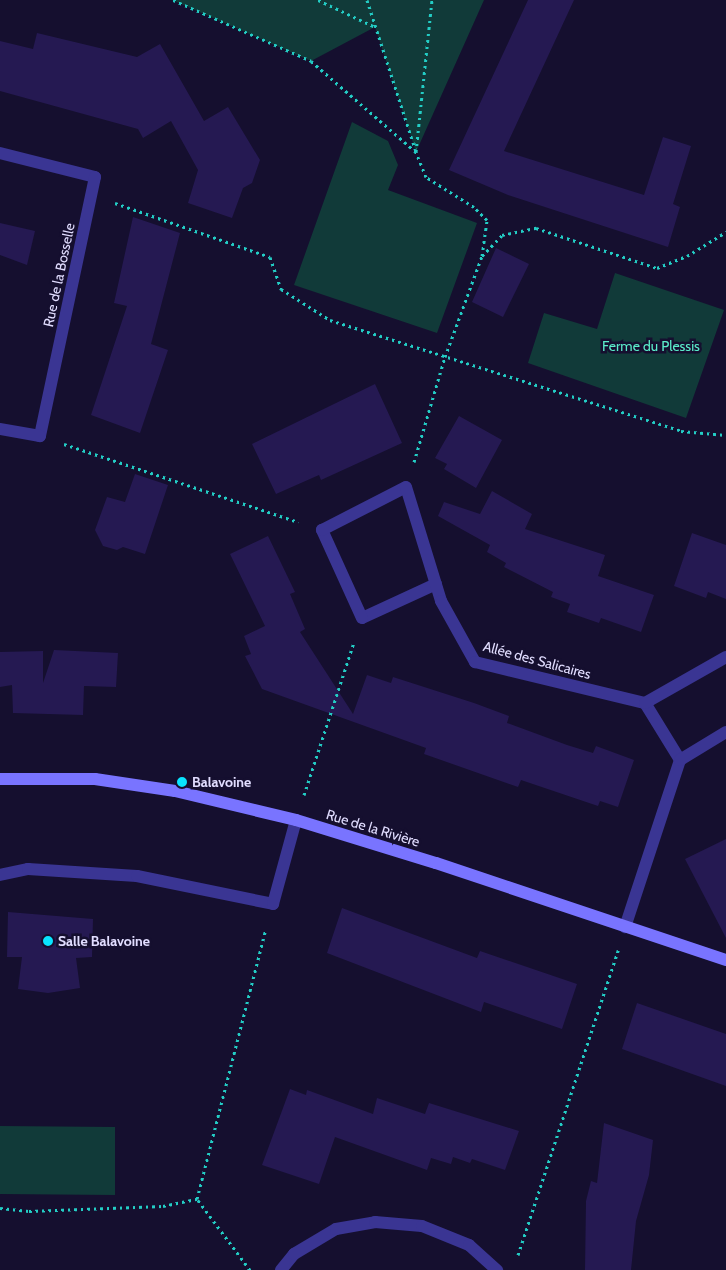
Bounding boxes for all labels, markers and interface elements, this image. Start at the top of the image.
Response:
street label: Rue de la Bosselle [40,222,78,328]
park label: Ferme du Plessis [602,338,700,354]
street label: Allée des Salicaires [481,638,593,682]
place label: Balavoine [192,774,251,790]
marker: Balavoine [176,776,188,788]
street label: Rue de la Rivière [324,806,422,850]
place label: Salle Balavoine [58,933,150,949]
marker: Salle Balavoine [42,935,54,947]

